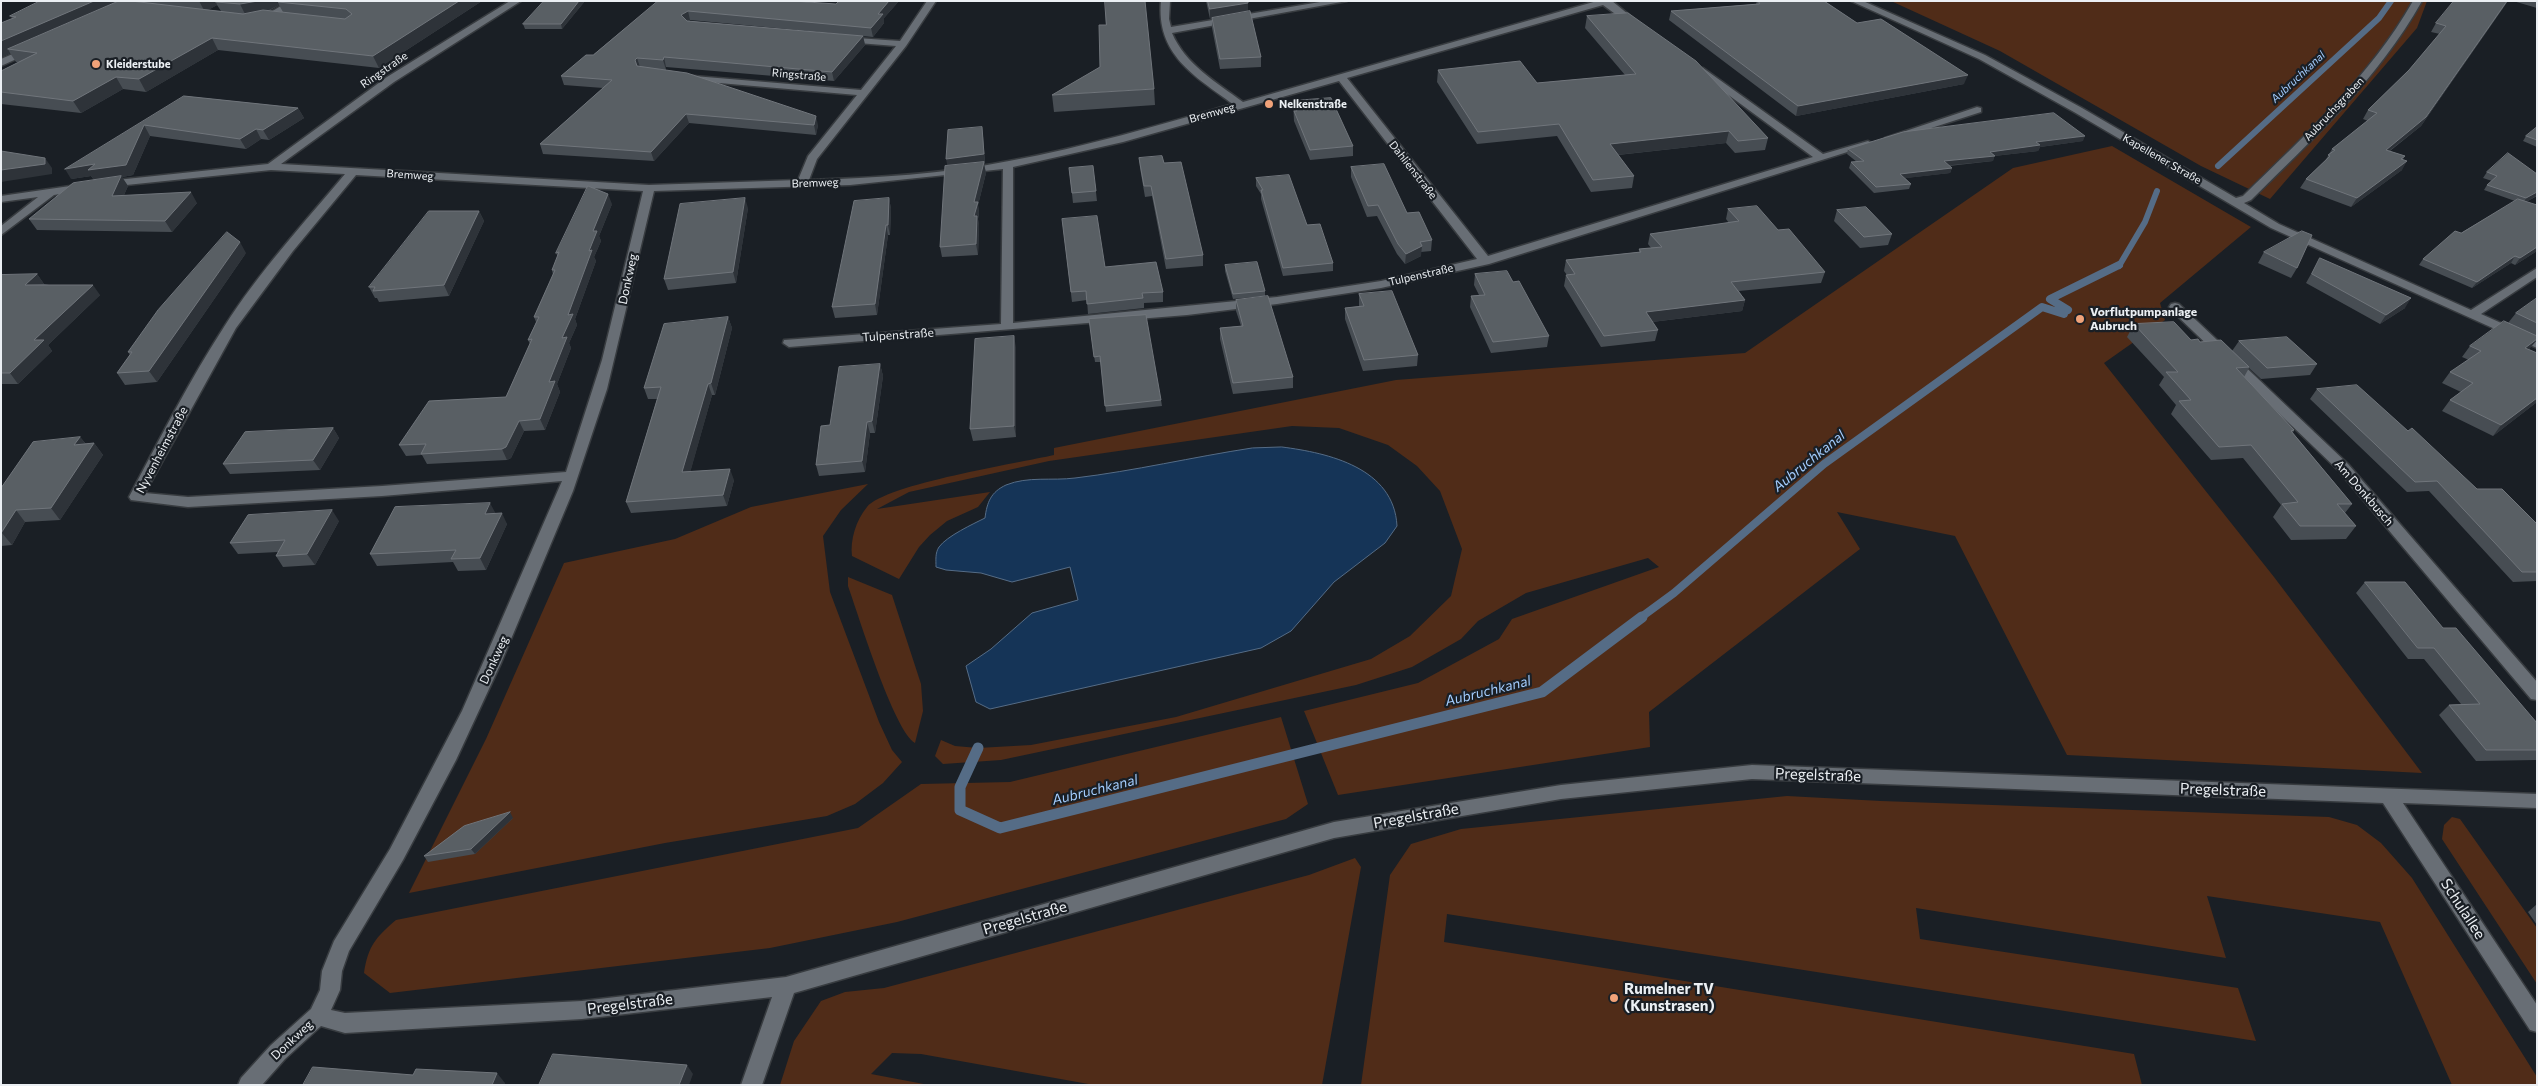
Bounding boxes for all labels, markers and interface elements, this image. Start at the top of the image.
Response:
street label: Ringstraße [358,49,410,91]
water label: Aubruchkanal [2268,49,2328,105]
place label: Kleiderstube [106,57,170,71]
marker: Kleiderstube [90,58,102,70]
street label: Ringstraße [771,66,827,84]
street label: Aubruchsgraben [2301,75,2367,143]
place label: Nelkenstraße [1279,97,1347,111]
marker: Nelkenstraße [1263,98,1275,110]
street label: Bremweg [1188,100,1236,126]
street label: Kapellener Straße [2120,131,2204,187]
street label: Dahlienstraße [1386,138,1440,202]
street label: Bremweg [386,167,434,183]
street label: Bremweg [791,176,839,190]
street label: Donkweg [616,252,640,306]
street label: Tulpenstraße [1388,261,1454,289]
place label: Vorflutpumpanlage Aubruch [2090,305,2197,333]
marker: Vorflutpumpanlage Aubruch [2074,313,2086,325]
street label: Tulpenstraße [862,325,934,345]
street label: Nyvenheimstraße [133,404,191,496]
water label: Aubruchkanal [1770,427,1848,495]
street label: Am Donkbusch [2332,457,2396,529]
street label: Donkweg [477,634,511,686]
water label: Aubruchkanal [1443,672,1533,710]
street label: Pregelstraße [1775,764,1861,786]
water label: Aubruchkanal [1050,771,1140,809]
street label: Pregelstraße [2180,779,2266,801]
street label: Pregelstraße [1372,800,1460,832]
street label: Schulallee [2437,875,2489,943]
street label: Pregelstraße [981,897,1069,939]
place label: Rumelner TV (Kunstrasen) [1624,980,1715,1015]
street label: Pregelstraße [586,990,674,1018]
marker: Rumelner TV (Kunstrasen) [1608,992,1620,1004]
street label: Donkweg [268,1017,316,1063]

